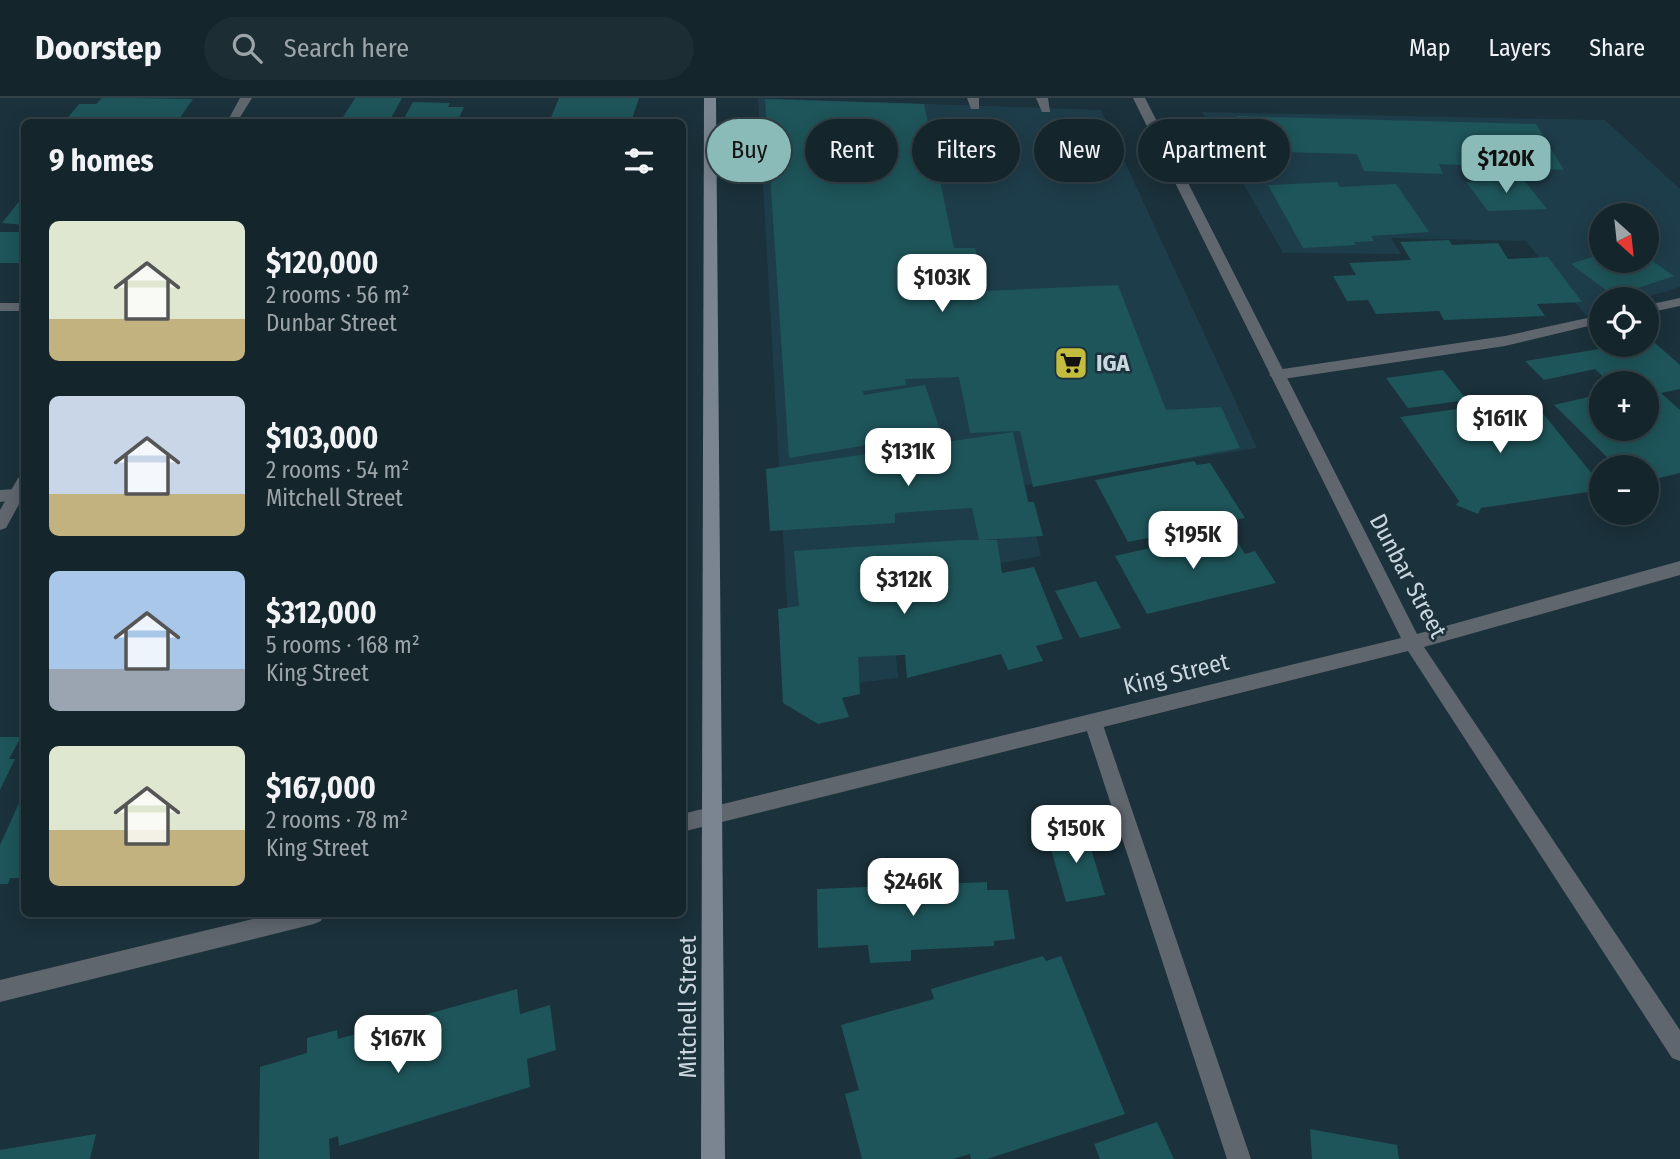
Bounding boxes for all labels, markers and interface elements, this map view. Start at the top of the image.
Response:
search box [204,17,694,80]
text: Doorstep [35,28,162,68]
icon: search [228,29,266,67]
text: Search here [284,33,409,64]
text: Map [1409,34,1451,62]
text: Layers [1489,34,1551,62]
text: Share [1589,34,1645,62]
chip: Buy [707,119,791,182]
chip: Rent [805,119,898,182]
chip: Filters [912,119,1020,182]
chip: New [1034,119,1124,182]
chip: Apartment [1138,119,1290,182]
pin: $120K [1457,136,1555,195]
icon: filters [620,142,658,180]
text: 9 homes [49,143,154,179]
text: $120K [1478,144,1534,172]
north arrow [1589,203,1659,273]
map controls [1589,203,1659,525]
text: $120,000 [266,245,378,281]
icon: home [105,249,189,333]
pin: $103K [893,254,991,314]
text: $103K [914,263,970,291]
text: 2 rooms · 56 m² [266,281,410,309]
button: locate [1589,287,1659,357]
text: Dunbar Street [266,309,397,337]
supermarket icon: IGA [1052,344,1090,382]
place label: IGA [1096,349,1131,377]
button: + [1589,371,1659,441]
pin: $161K [1451,396,1549,455]
text: $161K [1473,404,1527,432]
text: $103,000 [266,420,378,456]
icon: home [105,424,189,508]
pin: $131K [859,428,957,488]
text: $131K [881,437,935,465]
button: − [1589,455,1659,525]
text: 2 rooms · 54 m² [266,456,409,484]
text: Mitchell Street [266,484,403,512]
street label: Dunbar Street [1364,509,1452,643]
pin: $195K [1144,512,1242,571]
text: $195K [1165,520,1221,548]
pin: $312K [855,556,953,616]
text: $312K [876,565,932,593]
text: $312,000 [266,595,377,631]
icon: home [105,599,189,683]
text: 5 rooms · 168 m² [266,631,420,659]
street label: King Street [1121,647,1232,701]
text: King Street [266,659,369,687]
text: $167,000 [266,770,376,806]
icon: home [105,774,189,858]
text: 2 rooms · 78 m² [266,806,408,834]
pin: $150K [1027,806,1125,865]
text: $150K [1047,814,1105,842]
text: King Street [266,834,369,862]
pin: $246K [864,858,962,918]
text: $246K [884,867,942,895]
street label: Mitchell Street [674,936,702,1078]
pin: $167K [349,1016,447,1075]
text: $167K [370,1024,426,1052]

